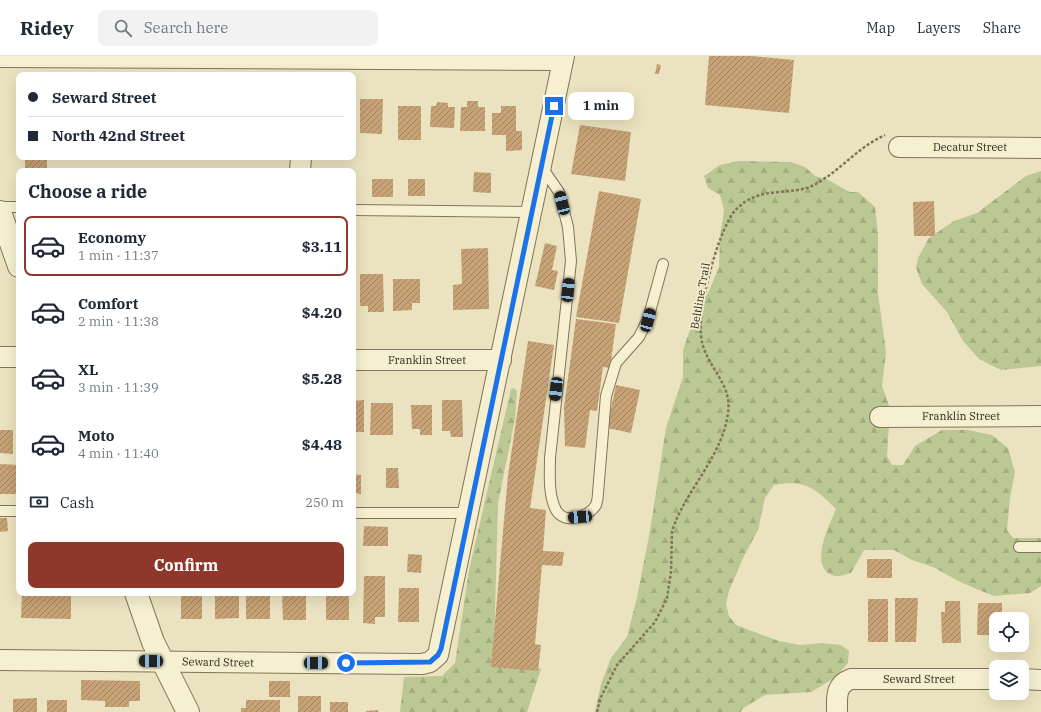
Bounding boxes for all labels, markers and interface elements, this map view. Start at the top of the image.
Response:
search box [98,10,378,46]
text: Ridey [20,16,74,40]
icon: search [112,17,134,39]
text: Search here [144,18,228,37]
text: Map [867,19,895,37]
text: Layers [917,19,961,37]
text: Share [983,19,1021,37]
text: Seward Street [52,88,156,107]
callout: 1 min [568,92,634,120]
route end [545,97,563,115]
text: 1 min [583,97,619,114]
text: North 42nd Street [52,126,185,145]
street label: Decatur Street [933,140,1007,154]
text: Choose a ride [28,180,147,203]
car [553,190,571,216]
icon: car [30,228,66,264]
text: Economy [78,228,146,247]
text: $3.11 [302,237,342,256]
text: 1 min · 11:37 [78,247,159,264]
street label: Beltline Trail [687,262,713,330]
car [561,277,575,303]
icon: car [30,294,66,330]
text: Comfort [78,294,138,313]
text: $4.20 [302,303,342,322]
car [639,307,657,333]
text: 2 min · 11:38 [78,313,159,330]
street label: Franklin Street [388,353,466,367]
icon: car [30,360,66,396]
text: XL [78,360,98,379]
text: $5.28 [302,369,342,388]
car [549,376,563,402]
text: 3 min · 11:39 [78,379,159,396]
street label: Franklin Street [922,409,1000,423]
icon: car [30,426,66,462]
text: Moto [78,426,115,445]
text: $4.48 [302,435,342,454]
text: 4 min · 11:40 [78,445,159,462]
icon: cash [28,491,50,513]
text: Cash [60,493,94,512]
text: 250 m [305,494,344,511]
car [568,510,592,524]
button: Confirm [28,542,344,588]
map controls [989,612,1029,700]
button: locate [989,612,1029,652]
street label: Seward Street [182,654,254,670]
route start [337,654,355,672]
car [139,655,163,667]
car [304,657,328,669]
button: layers [989,660,1029,700]
street label: Seward Street [883,672,955,686]

